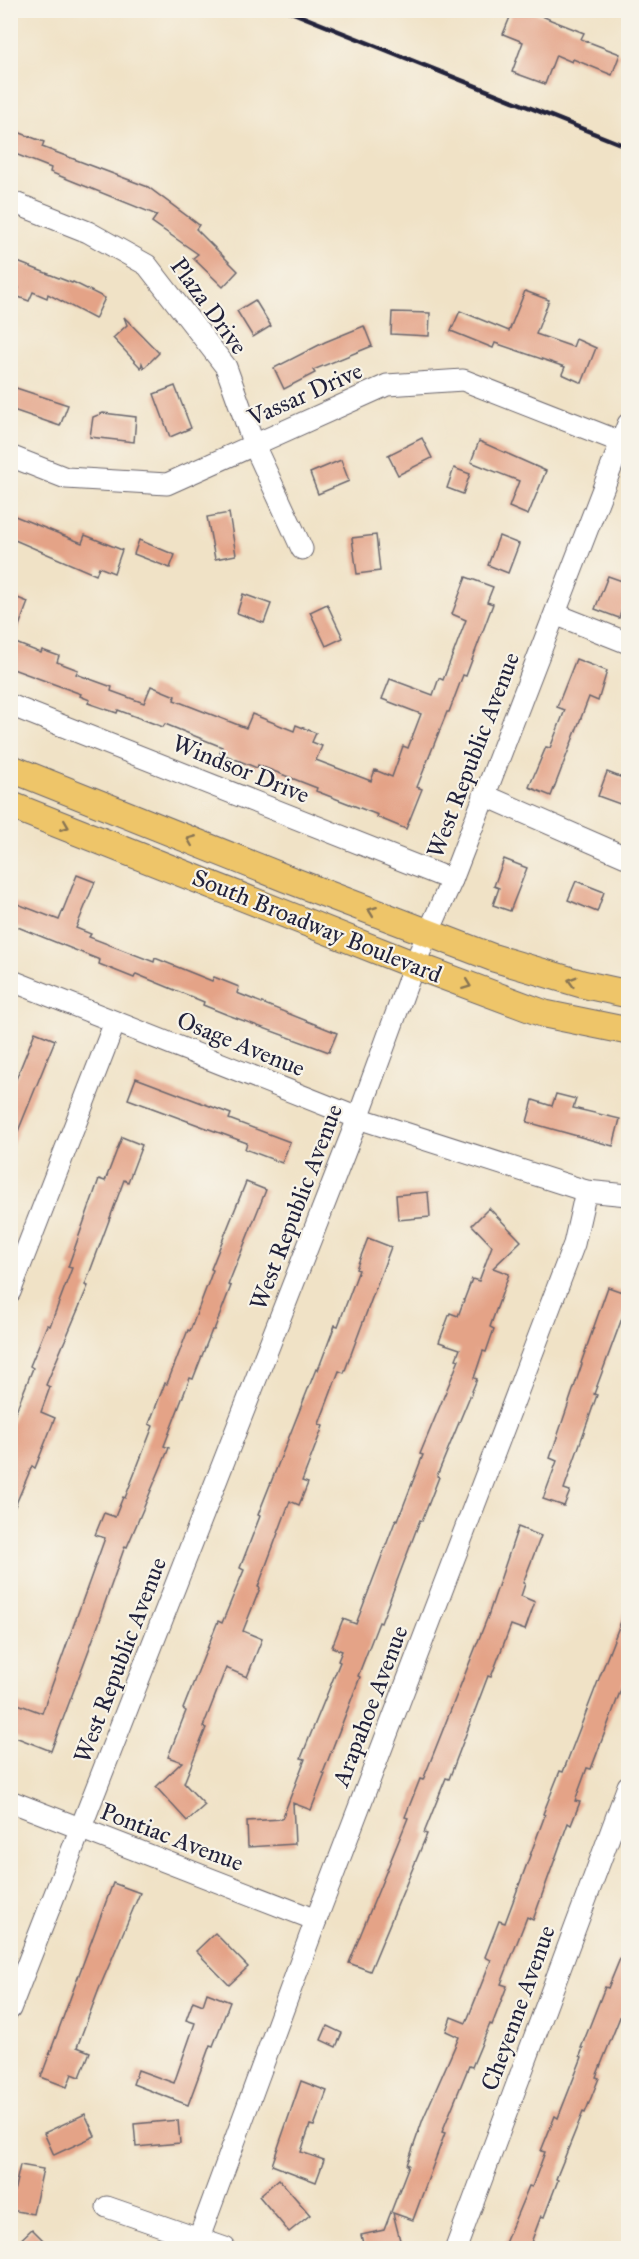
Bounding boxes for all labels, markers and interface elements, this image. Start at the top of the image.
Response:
street label: Plaza Drive [164,252,254,360]
street label: Vassar Drive [242,355,367,433]
street label: West Republic Avenue [420,648,526,862]
street label: Windsor Drive [168,728,314,810]
one-way arrow [59,819,70,831]
one-way arrow [186,835,197,847]
street label: South Broadway Boulevard [188,862,446,990]
one-way arrow [367,906,378,919]
one-way arrow [567,976,577,988]
one-way arrow [461,977,471,990]
street label: Osage Avenue [173,1005,309,1083]
street label: West Republic Avenue [243,1100,349,1314]
street label: West Republic Avenue [67,1553,173,1767]
street label: Arapahoe Avenue [325,1621,415,1792]
street label: Pontiac Avenue [96,1796,248,1878]
street label: Cheyenne Avenue [474,1921,562,2095]

